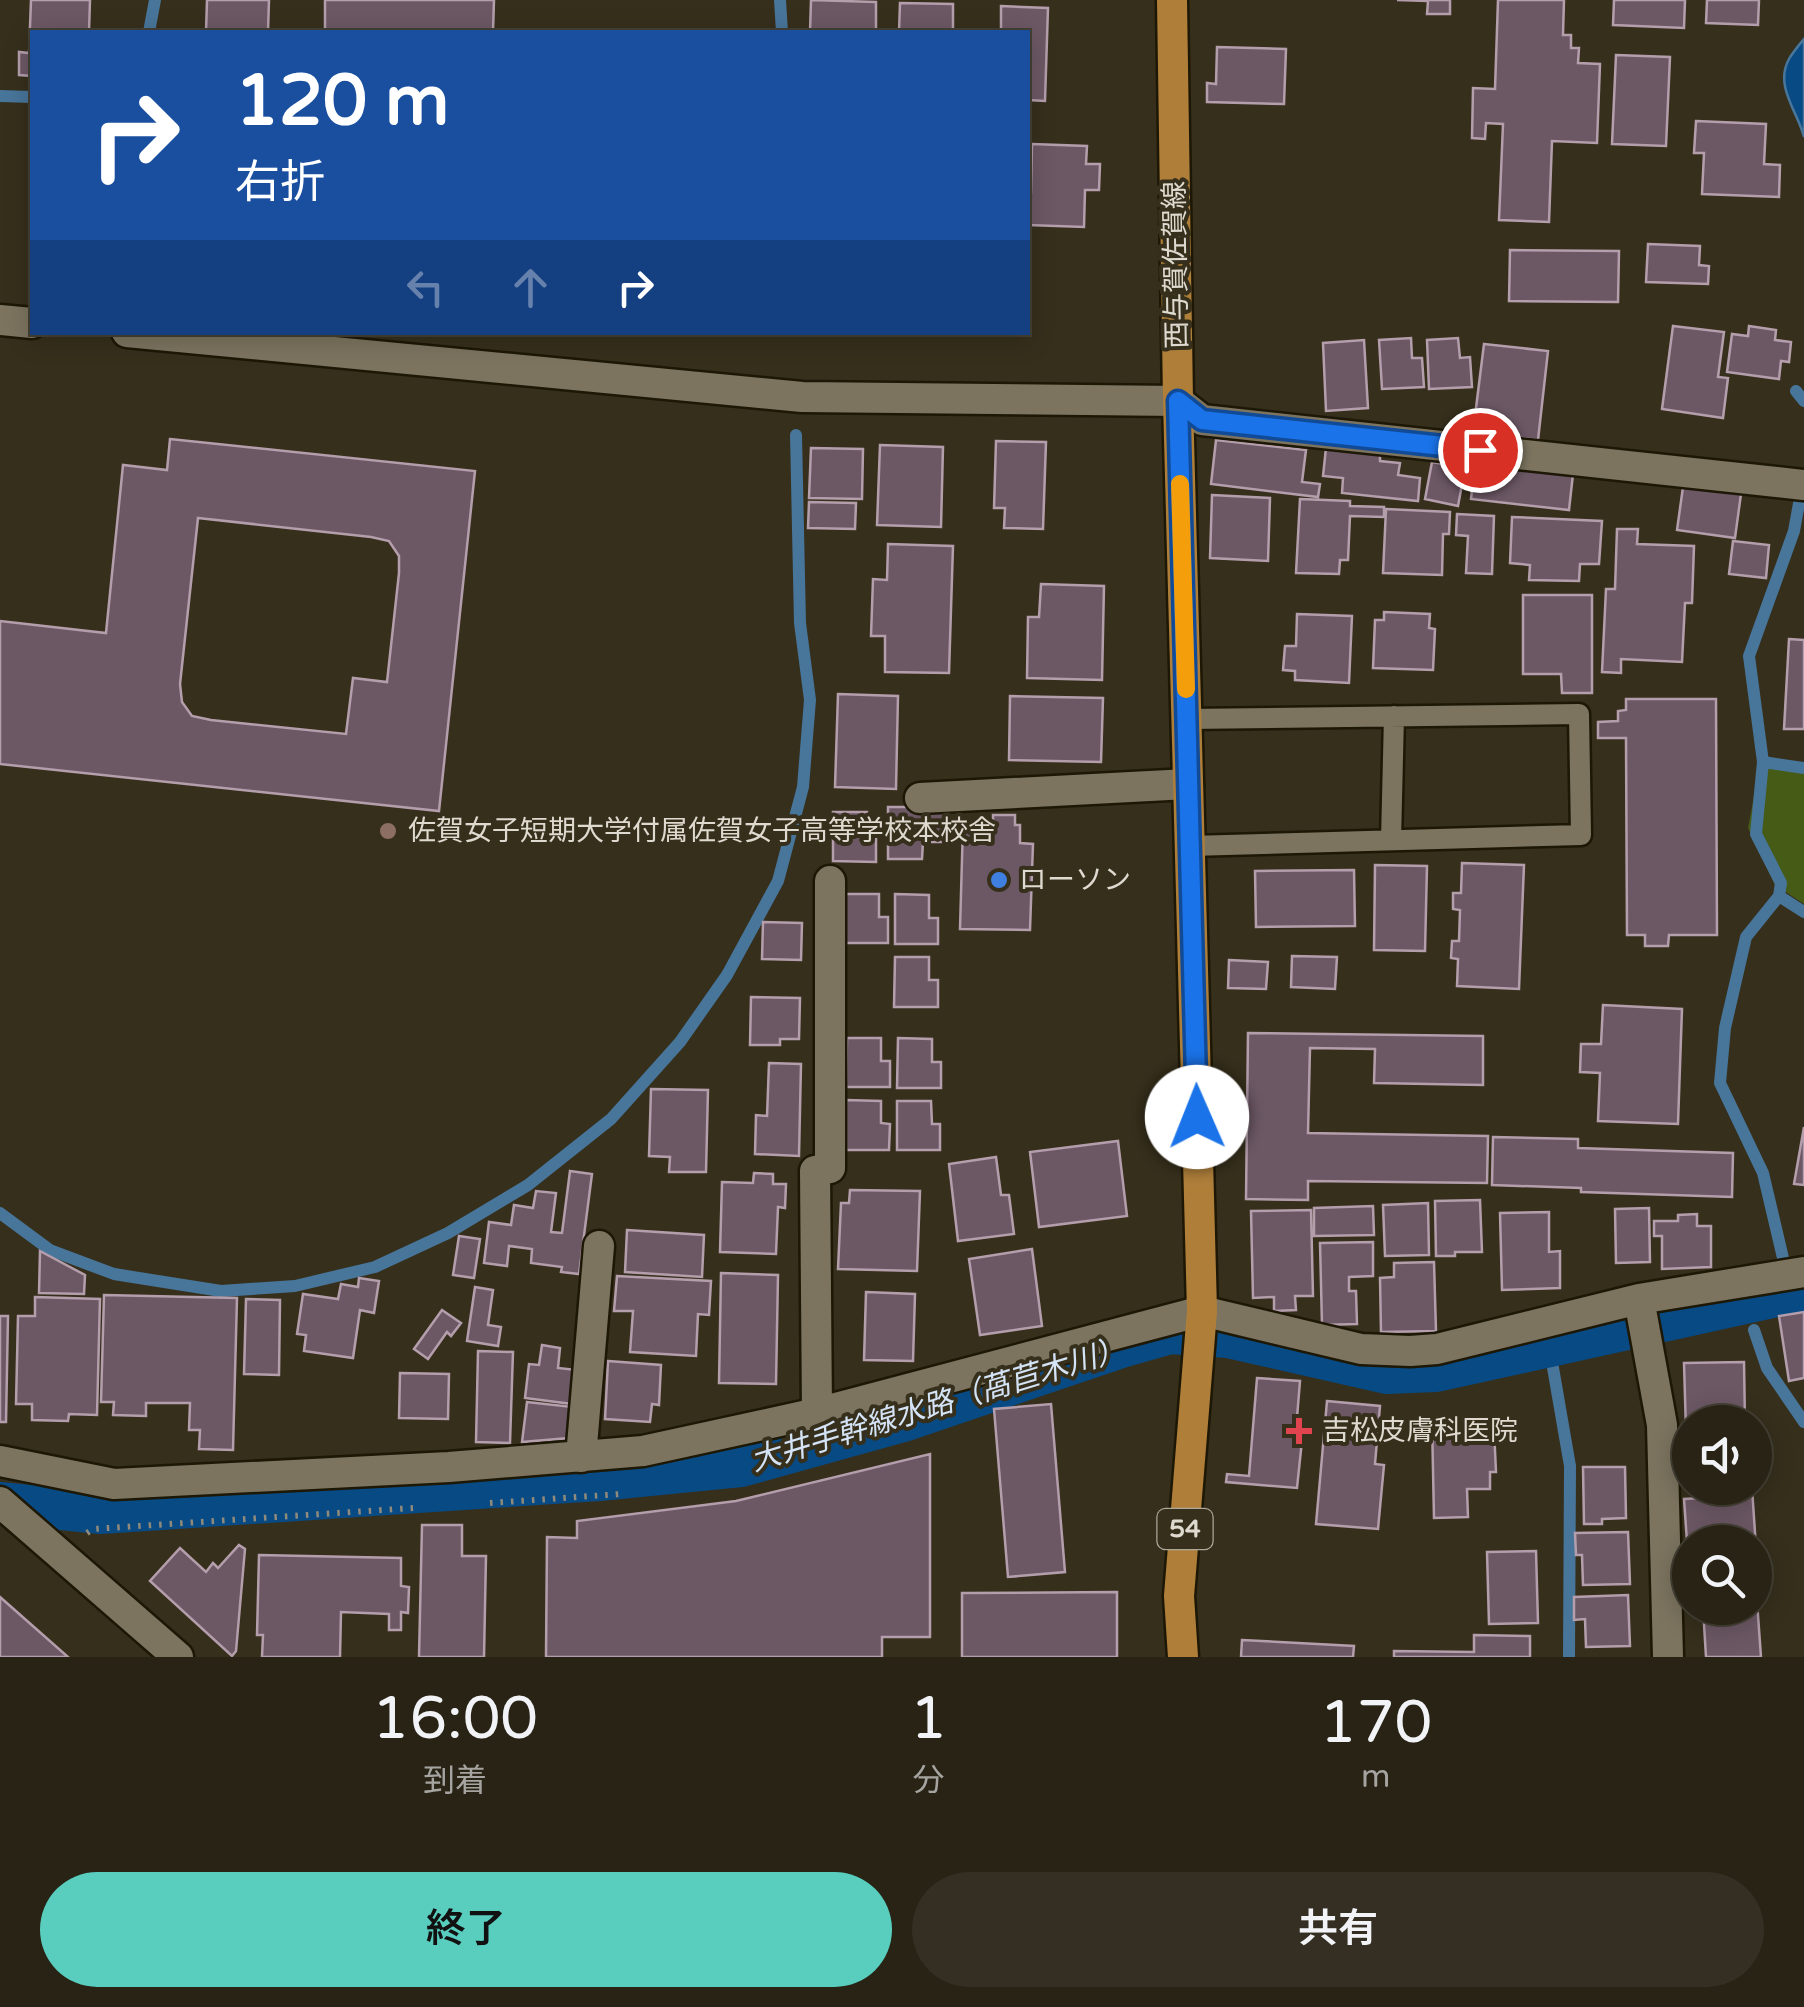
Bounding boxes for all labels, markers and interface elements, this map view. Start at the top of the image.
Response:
text: 120 m [235,60,449,144]
icon: right [70,70,200,200]
text: 右折 [235,156,325,210]
street label: 西与賀佐賀線 [1158,181,1194,349]
icon: left [398,260,453,315]
icon: ahead [503,260,558,315]
icon: right [608,260,663,315]
pin [1438,408,1523,493]
icon: arrive [1453,423,1508,478]
place label: 佐賀女子短期大学付属佐賀女子高等学校本校舎 [408,814,996,848]
marker: 佐賀女子短期大学付属佐賀女子高等学校本校舎 [377,820,399,842]
place label: ローソン [1019,863,1131,897]
marker: ローソン [988,869,1010,891]
position arrow [1145,1065,1249,1169]
water label: 大井手幹線水路（萵苣木川） [746,1330,1130,1480]
map controls [1672,1405,1772,1625]
button: sound [1672,1405,1772,1505]
place label: 吉松皮膚科医院 [1322,1414,1518,1448]
marker: 吉松皮膚科医院 [1286,1418,1312,1444]
road number: 54 [1158,1509,1212,1549]
button: search [1672,1525,1772,1625]
text: 16:00 [372,1683,538,1755]
text: 1 [910,1683,947,1755]
text: 170 [1319,1687,1432,1759]
text: m [1361,1758,1390,1796]
text: 到着 [423,1762,487,1800]
text: 分 [913,1762,945,1800]
button: 終了 [40,1872,892,1987]
button: 共有 [912,1872,1764,1987]

